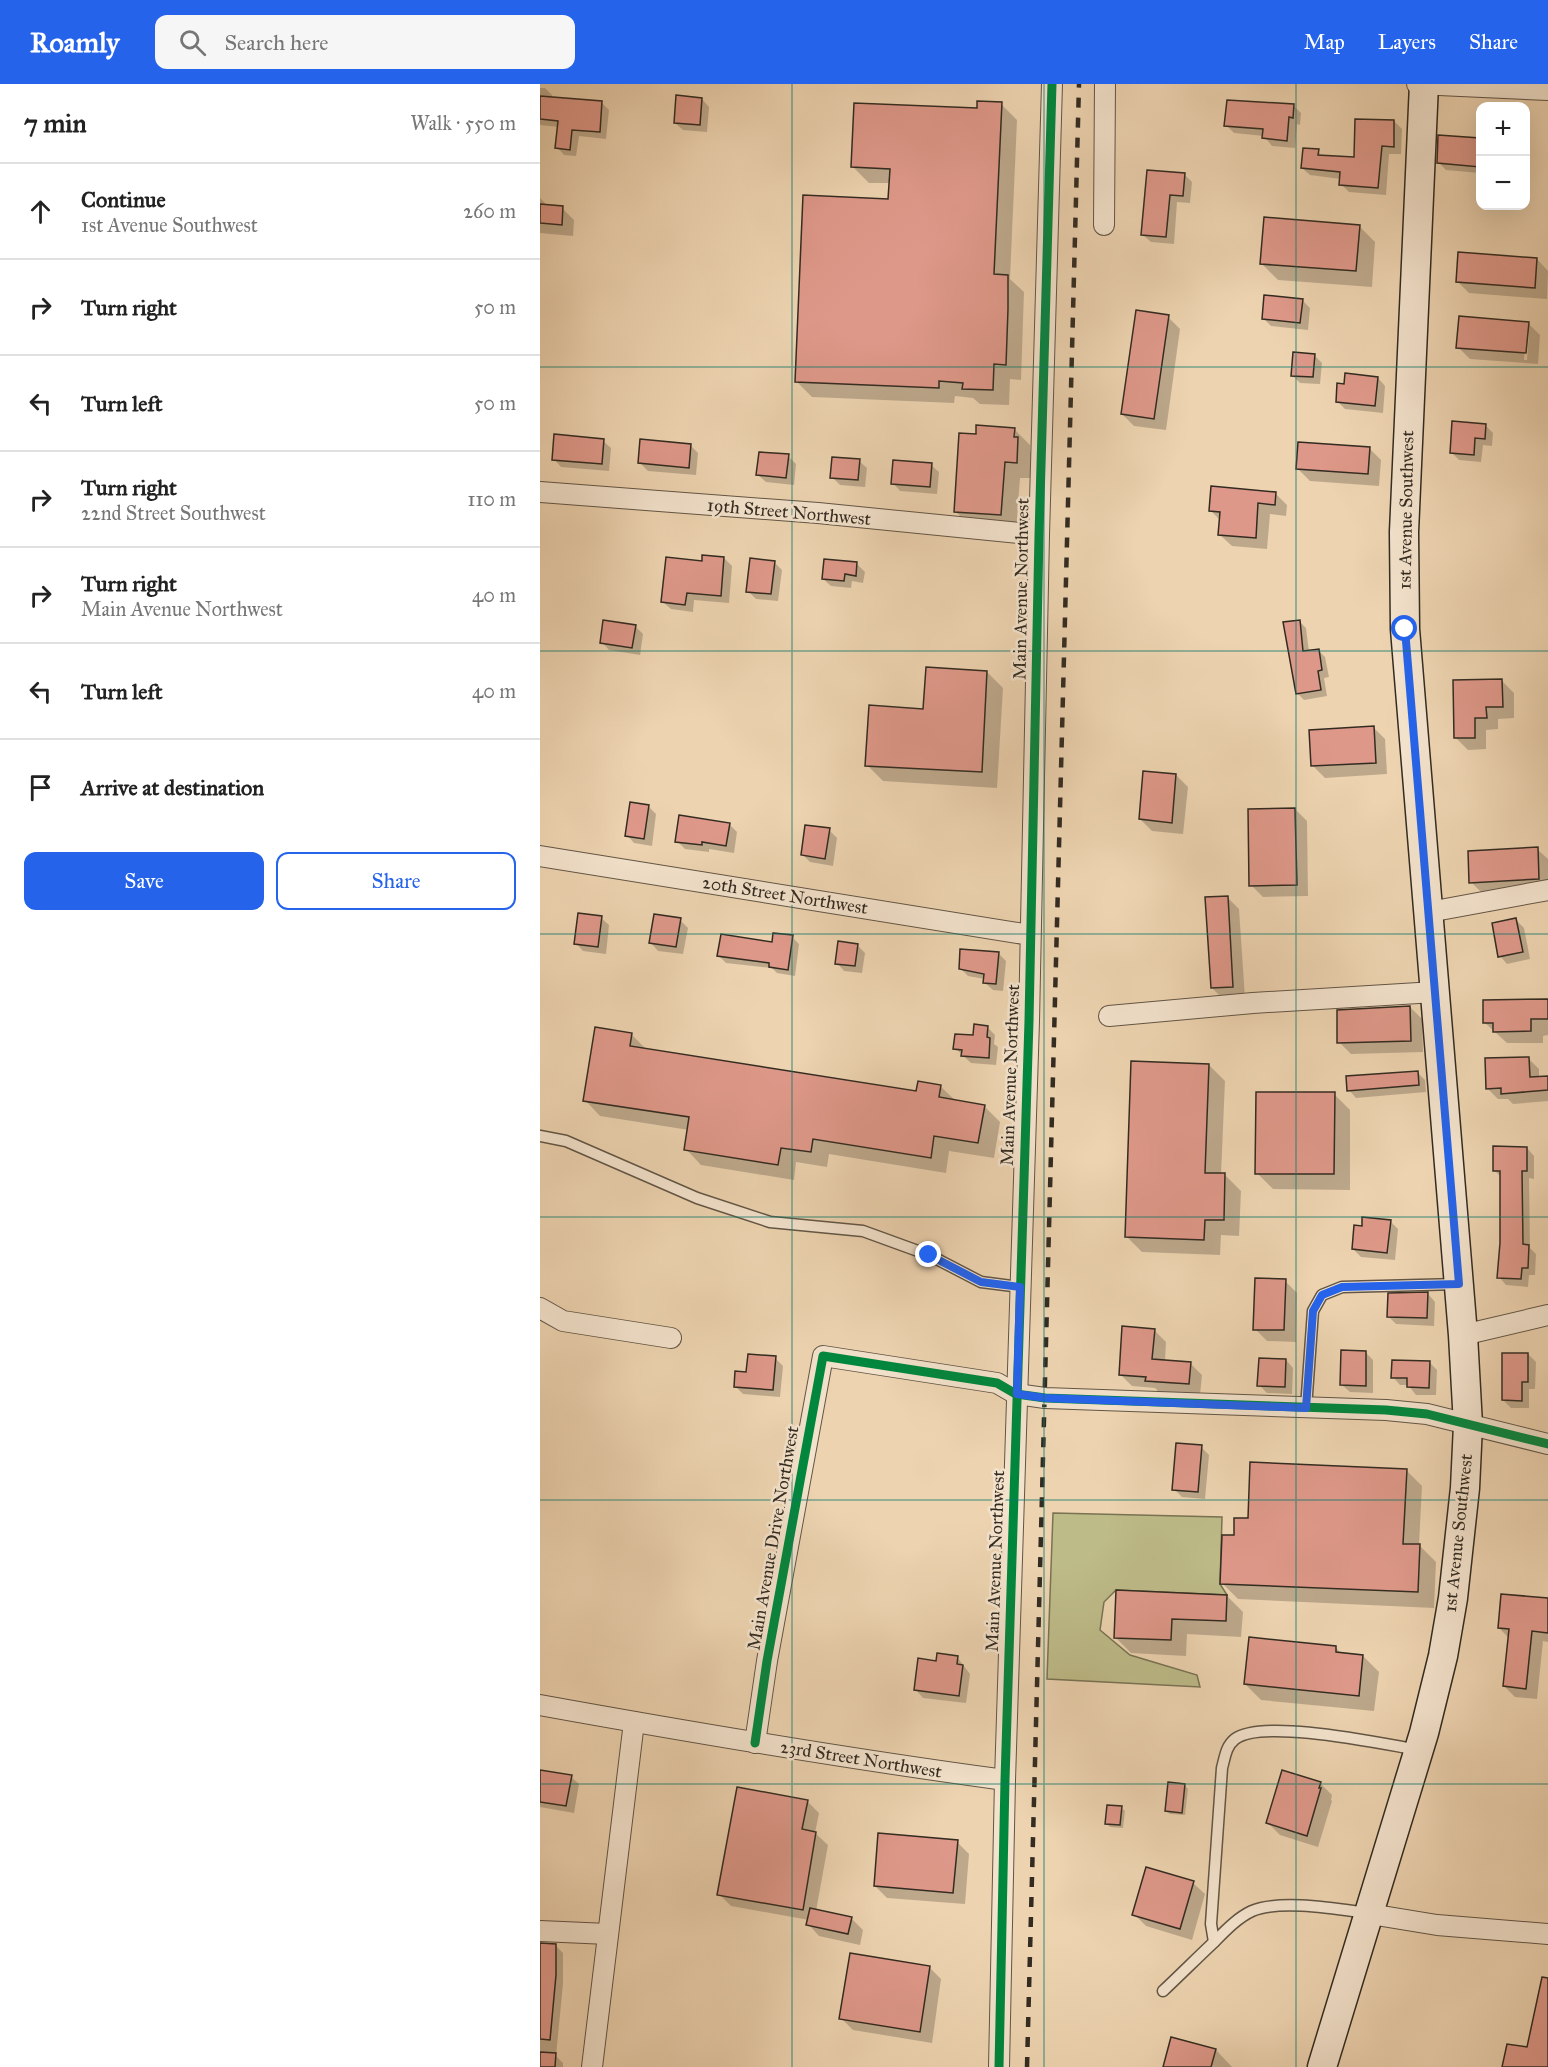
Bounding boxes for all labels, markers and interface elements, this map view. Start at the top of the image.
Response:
search box [155,15,575,69]
text: Roamly [30,25,119,60]
icon: search [176,26,209,59]
text: Search here [224,29,328,56]
text: Map [1304,29,1345,55]
text: Layers [1378,29,1436,55]
text: Share [1469,29,1518,55]
map controls [1476,102,1530,210]
button: + [1476,102,1530,156]
text: 7 min [24,107,87,139]
text: Walk · 550 m [411,111,516,135]
button: − [1476,156,1530,210]
text: Continue [81,186,166,213]
icon: ahead [24,195,57,228]
text: 260 m [463,199,516,223]
text: 1st Avenue Southwest [81,213,258,237]
icon: right [24,291,57,324]
text: Turn right [81,294,177,321]
text: 50 m [474,295,516,319]
icon: left [24,387,57,420]
text: Turn left [81,390,163,417]
text: 50 m [474,391,516,415]
street label: 1st Avenue Southwest [1394,430,1418,590]
text: Turn right [81,474,177,501]
icon: right [24,483,57,516]
text: 110 m [468,487,516,511]
street label: 19th Street Northwest [706,494,873,530]
street label: Main Avenue Northwest [1008,497,1034,680]
text: 22nd Street Southwest [81,501,266,525]
text: Turn right [81,570,177,597]
icon: right [24,579,57,612]
text: 40 m [472,583,516,607]
text: Main Avenue Northwest [81,597,283,621]
route start [1391,615,1417,641]
icon: left [24,675,57,708]
text: Turn left [81,678,163,705]
text: 40 m [472,679,516,703]
icon: arrive [24,771,57,804]
text: Arrive at destination [81,774,264,801]
button: Save [24,852,264,910]
button: Share [276,852,516,910]
street label: 20th Street Northwest [701,871,870,919]
street label: Main Avenue Northwest [996,983,1024,1166]
route end [915,1241,941,1267]
street label: Main Avenue Drive Northwest [742,1424,804,1652]
street label: 1st Avenue Southwest [1439,1452,1477,1613]
street label: Main Avenue Northwest [981,1469,1009,1652]
street label: 23rd Street Northwest [779,1735,944,1783]

